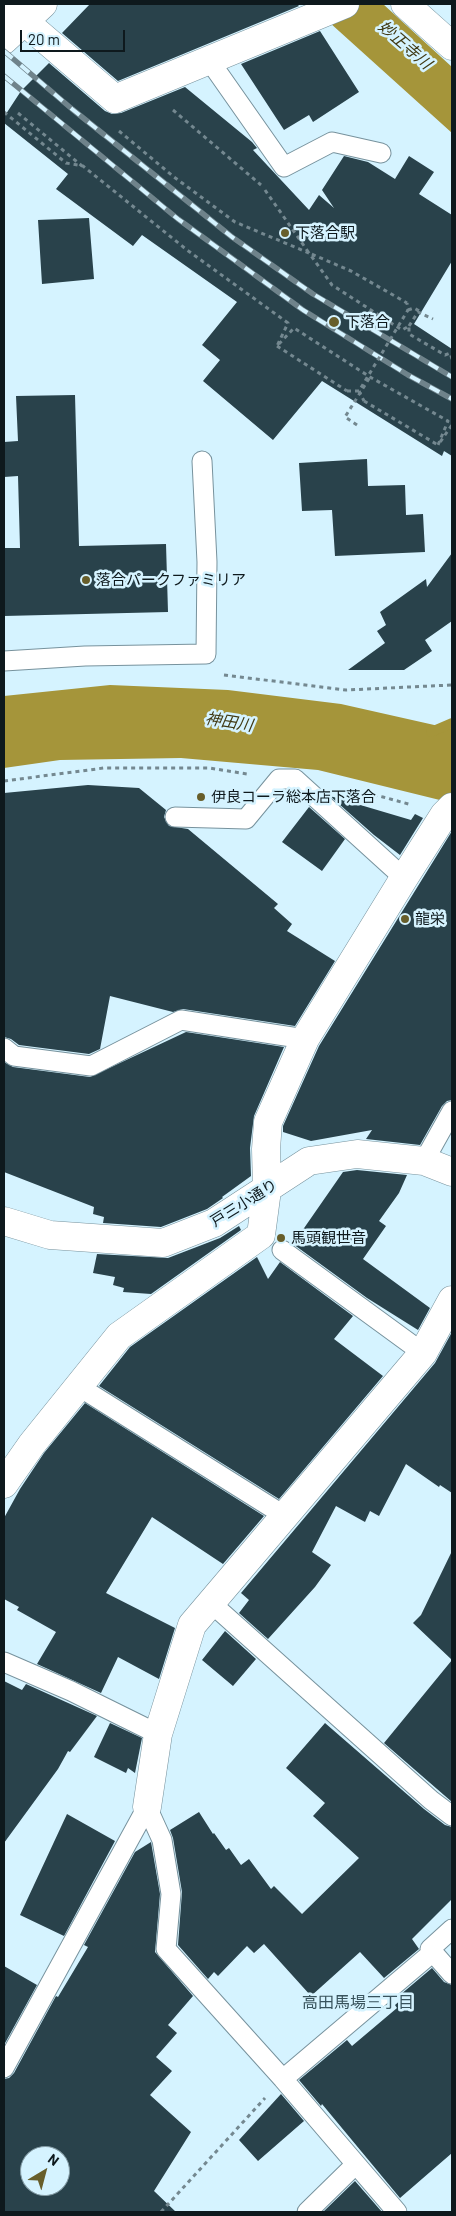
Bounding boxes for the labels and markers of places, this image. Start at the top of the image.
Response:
place label: 下落合駅 [295,224,355,242]
marker: 下落合駅 [279,227,291,239]
place label: 下落合 [345,313,390,331]
marker: 下落合 [327,315,341,329]
place label: 落合パークファミリア [96,571,246,589]
marker: 落合パークファミリア [80,574,92,586]
place label: 伊良コーラ総本店下落合 [211,788,376,806]
marker: 伊良コーラ総本店下落合 [195,791,207,803]
place label: 龍栄 [415,910,445,928]
marker: 龍栄 [399,913,411,925]
place label: 馬頭観世音 [291,1229,366,1247]
marker: 馬頭観世音 [275,1232,287,1244]

